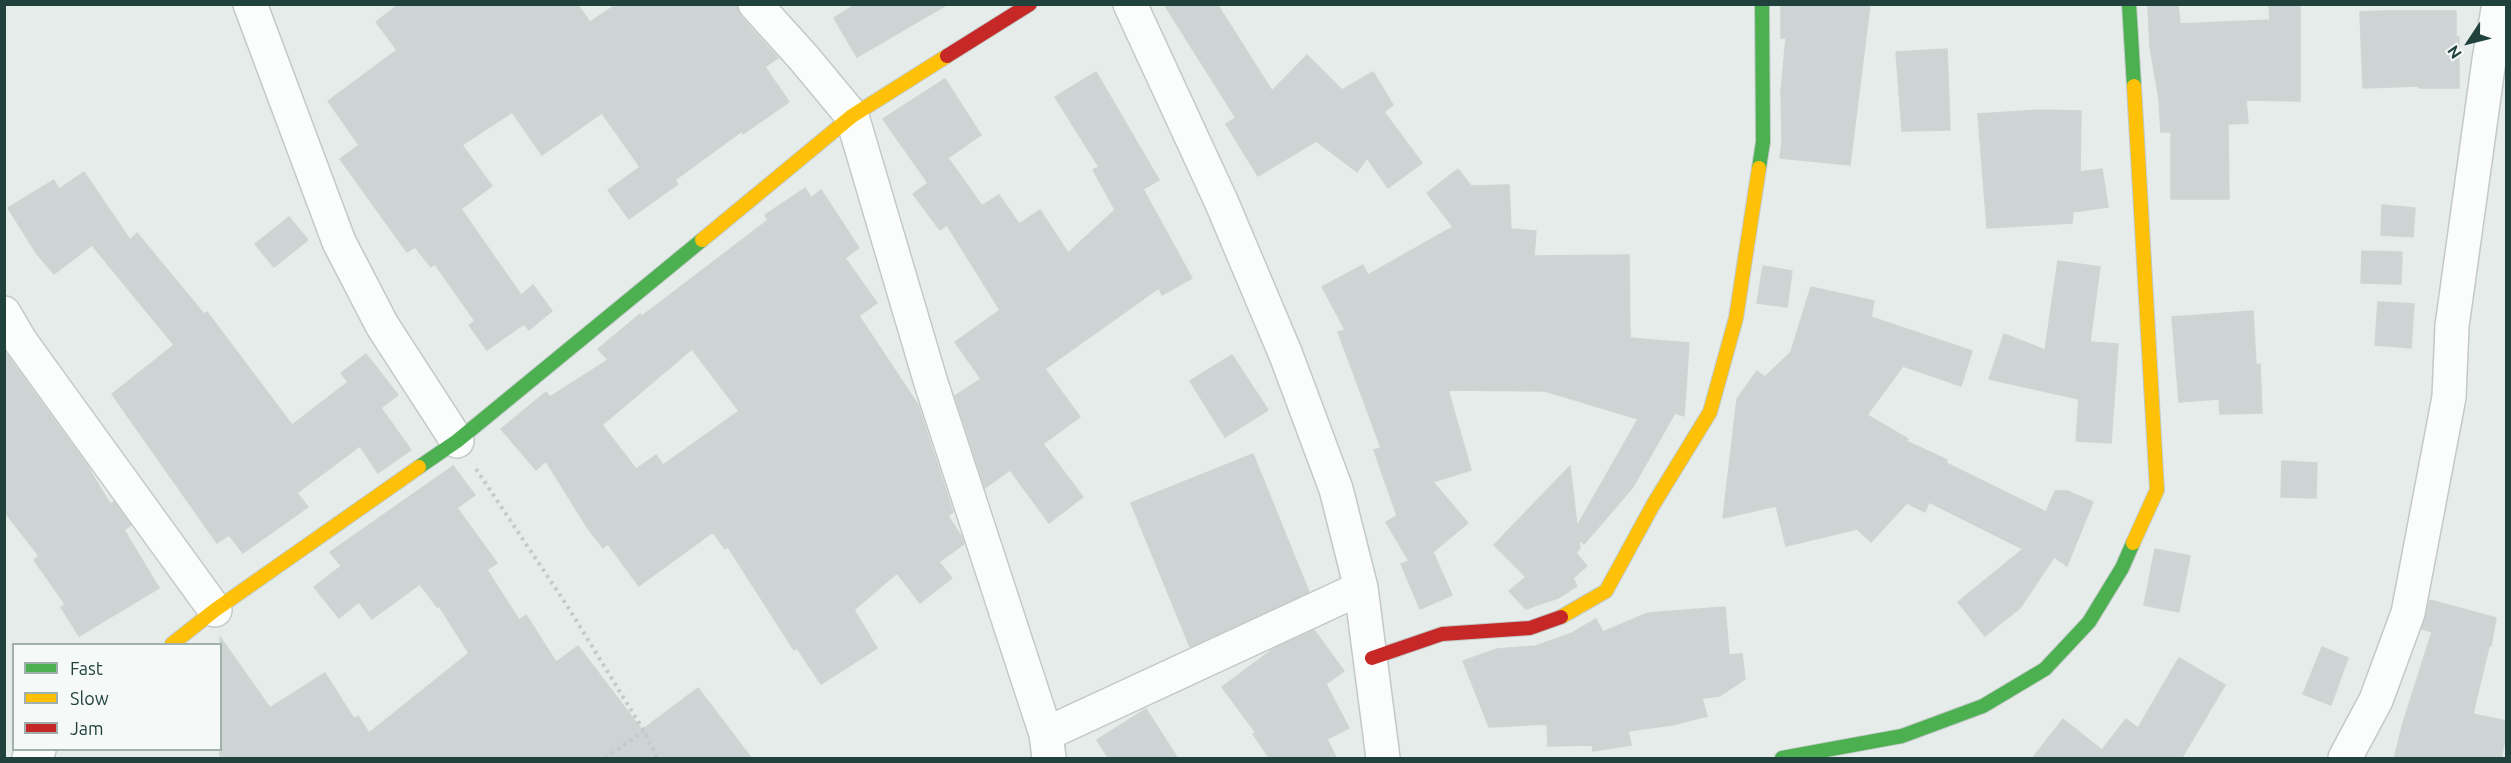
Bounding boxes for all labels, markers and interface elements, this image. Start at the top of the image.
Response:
north arrow [2439,12,2499,72]
text: N [2443,42,2465,62]
legend [12,643,222,751]
text: Fast [70,658,103,678]
text: Slow [70,688,109,708]
text: Jam [70,718,104,738]

